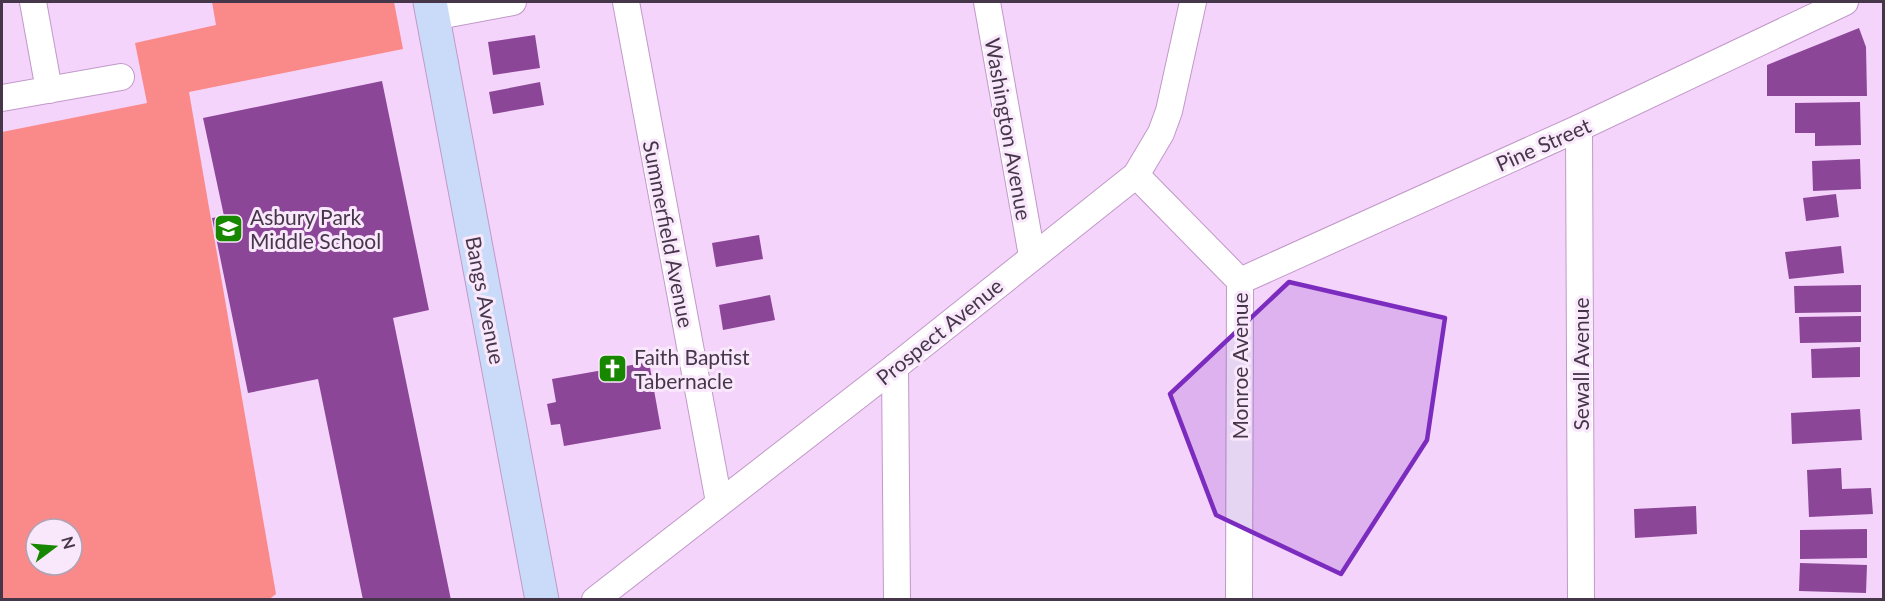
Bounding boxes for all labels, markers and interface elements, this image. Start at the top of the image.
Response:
street label: Washington Avenue [981,36,1037,222]
street label: Pine Street [1492,112,1595,176]
street label: Summerfield Avenue [639,138,699,330]
place label: Asbury Park Middle School [250,204,381,253]
school or university icon: Asbury Park Middle School [213,212,245,244]
street label: Bangs Avenue [461,234,511,366]
street label: Prospect Avenue [871,272,1007,390]
street label: Monroe Avenue [1227,292,1252,440]
street label: Sewall Avenue [1568,297,1593,431]
place label: Faith Baptist Tabernacle [634,344,750,393]
church icon: Faith Baptist Tabernacle [597,352,629,384]
north arrow [24,517,84,577]
text: N [58,534,80,551]

